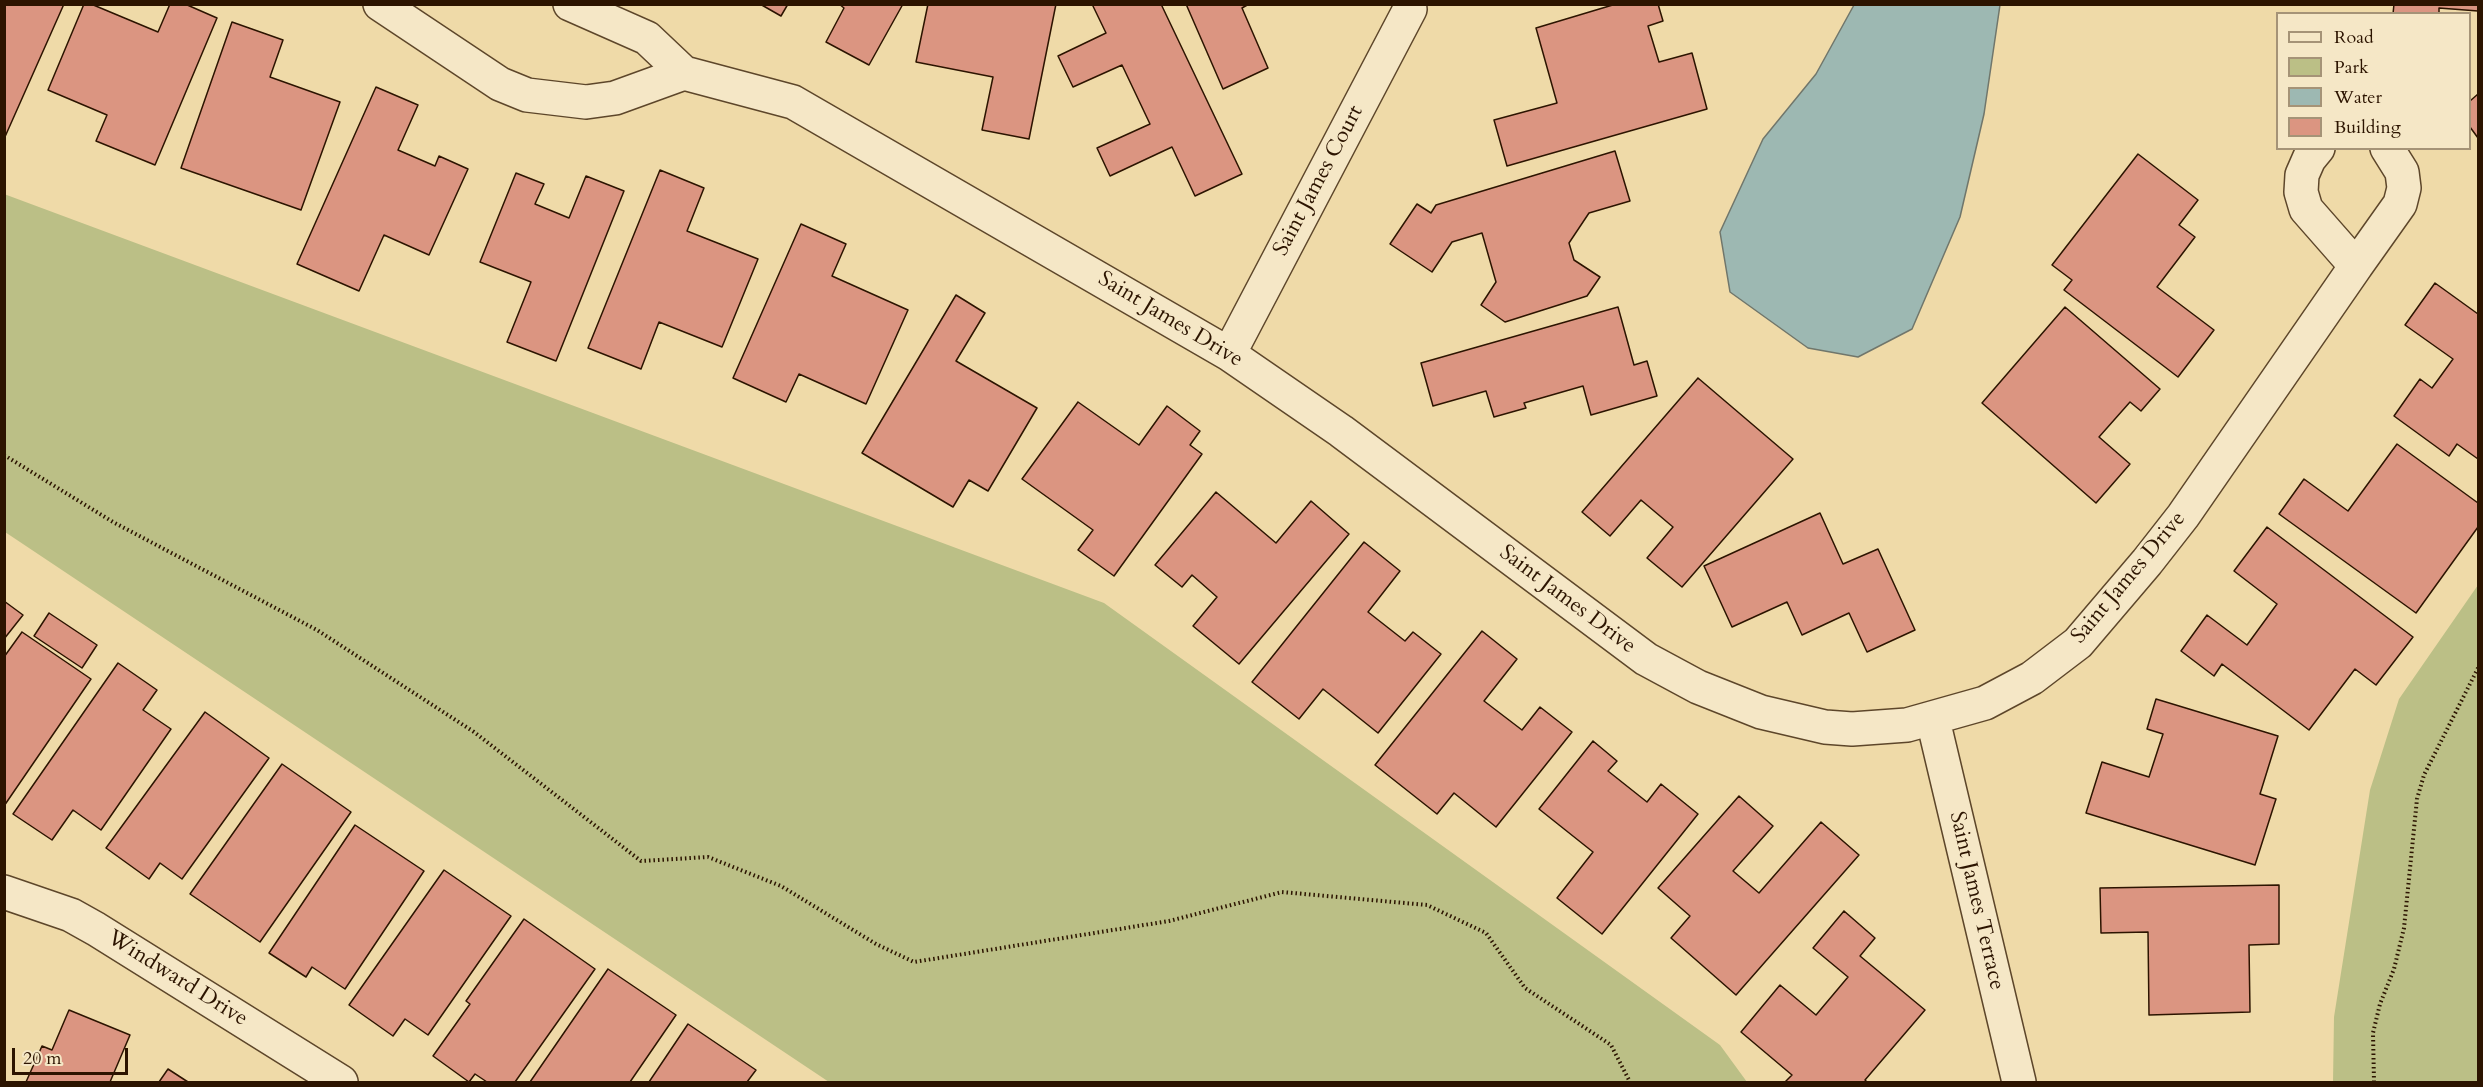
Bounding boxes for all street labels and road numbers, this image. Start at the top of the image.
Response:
street label: Saint James Court [1268,101,1370,261]
street label: Saint James Drive [1093,266,1247,374]
street label: Saint James Drive [2066,507,2192,649]
street label: Saint James Drive [1494,540,1640,660]
street label: Saint James Terrace [1943,809,2009,993]
street label: Windward Drive [102,925,252,1033]

